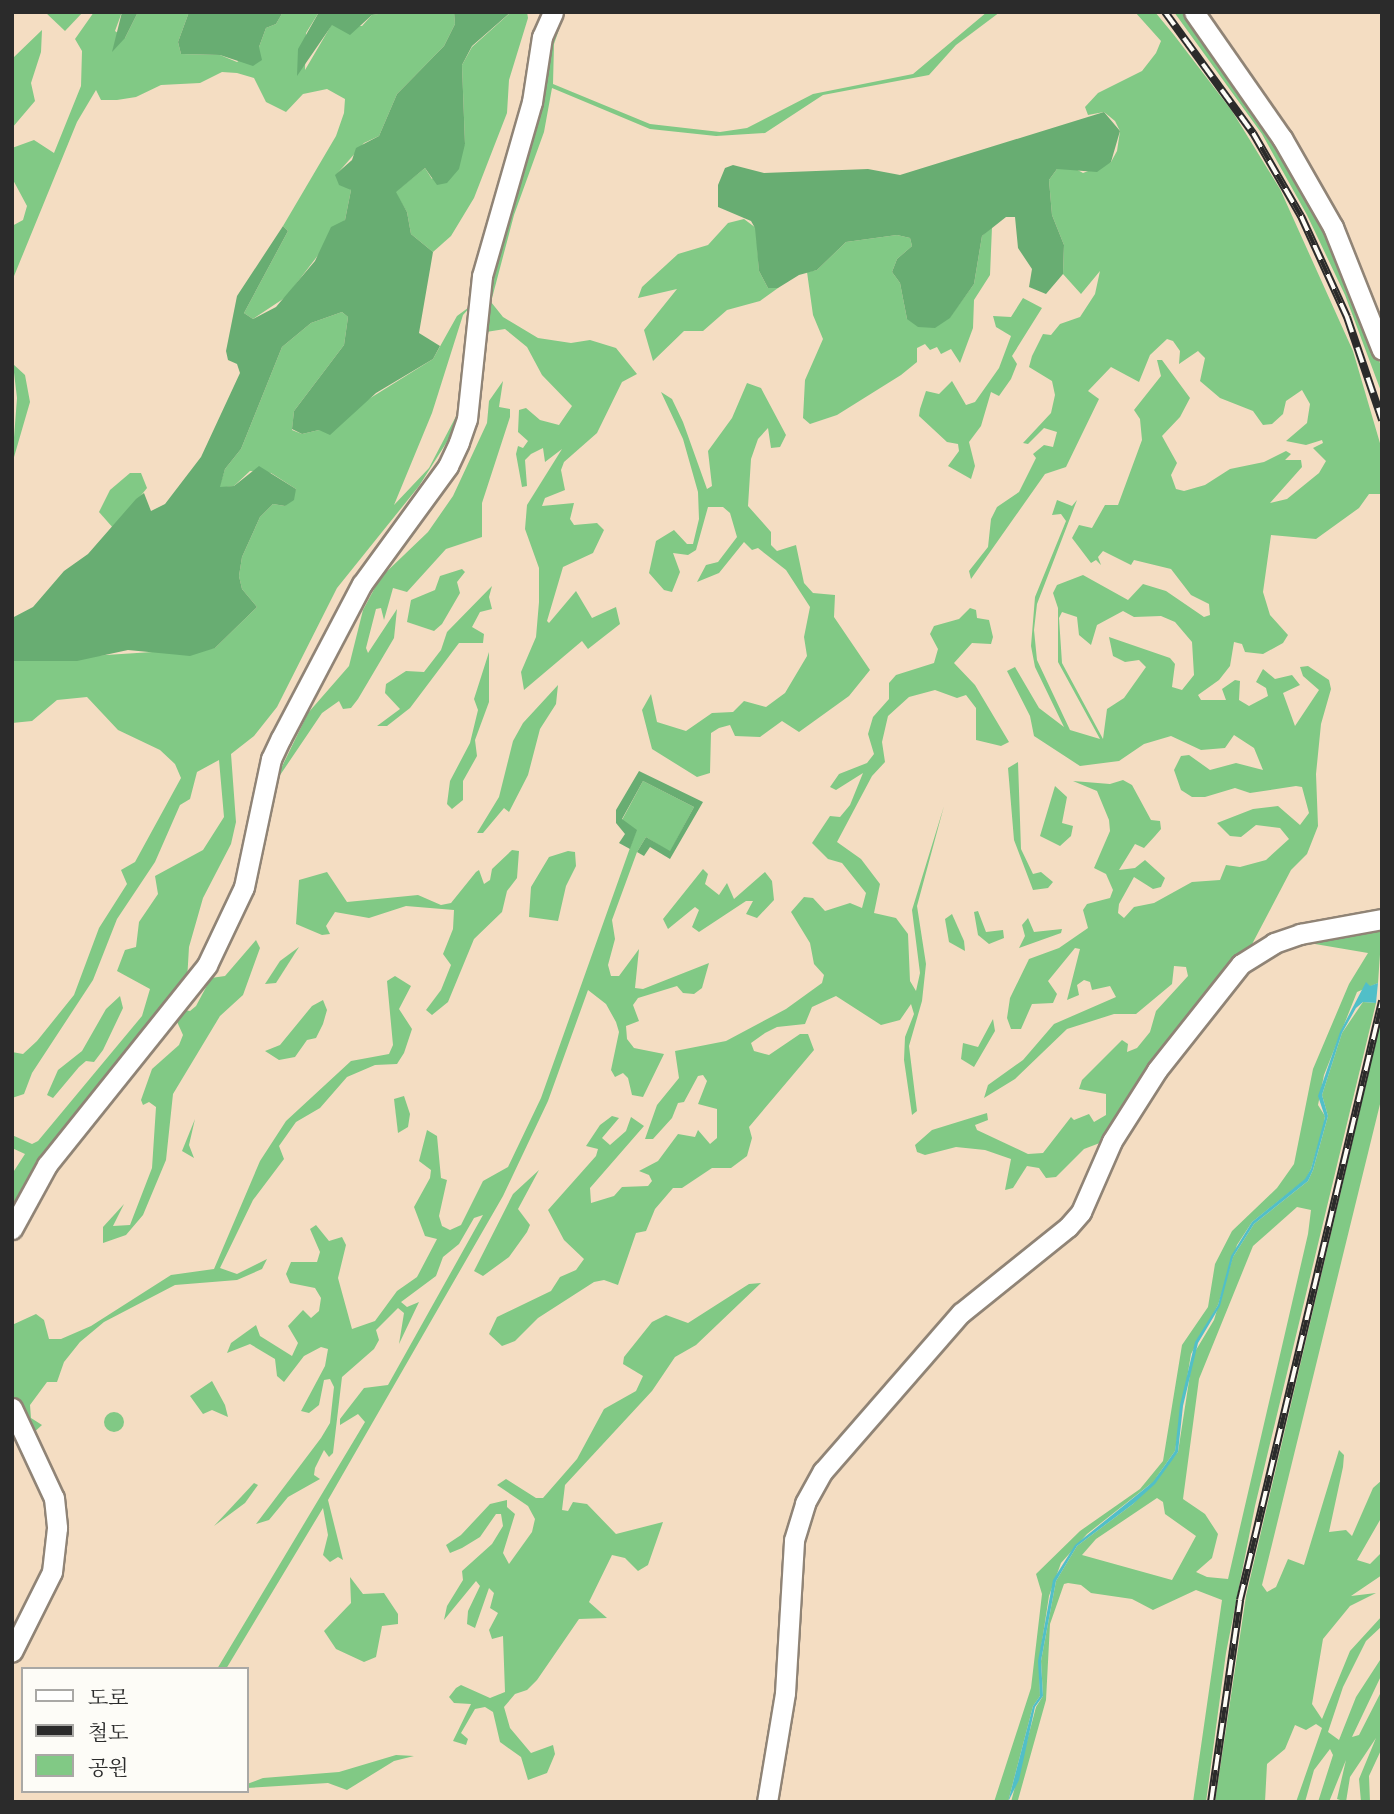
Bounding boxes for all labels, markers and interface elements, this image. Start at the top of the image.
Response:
legend [21,1667,248,1793]
text: 도로 [88,1685,129,1710]
text: 철도 [88,1720,129,1745]
text: 공원 [88,1755,129,1780]

